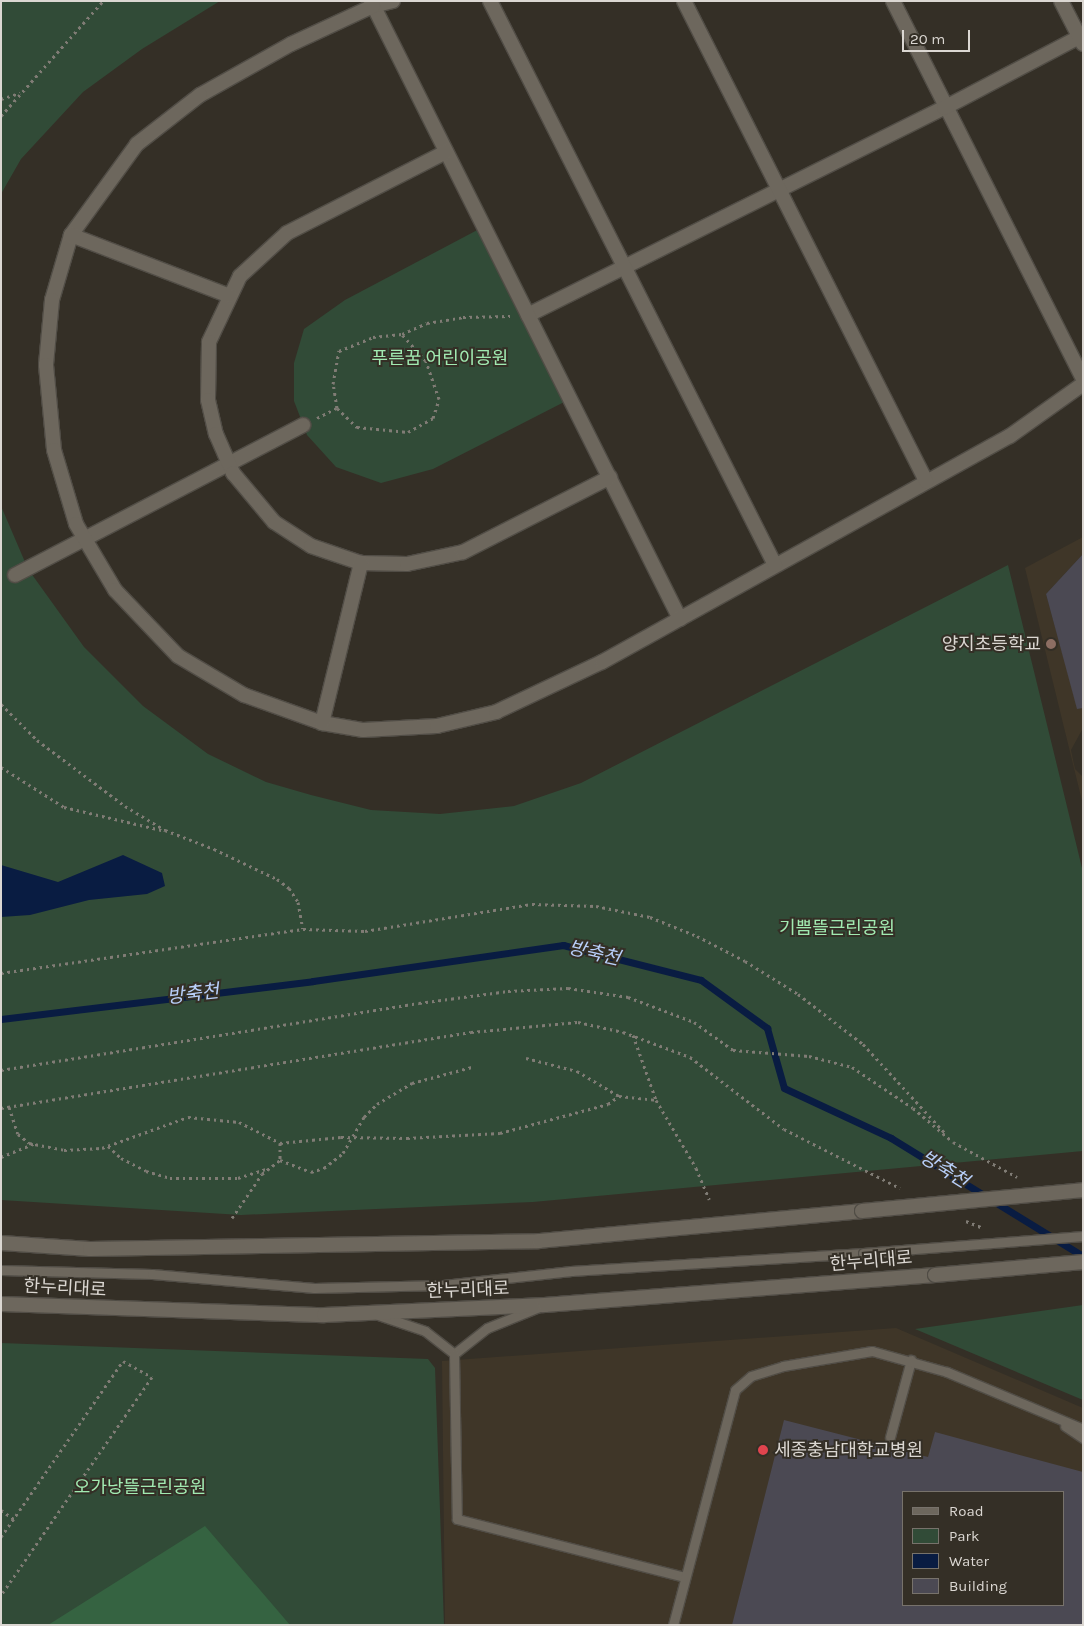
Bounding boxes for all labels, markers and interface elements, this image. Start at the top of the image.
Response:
scale bar [904,20,972,52]
text: 20 m [910,30,945,48]
park label: 푸른꿈 어린이공원 [372,347,508,369]
place label: 양지초등학교 [942,633,1041,655]
marker: 양지초등학교 [1045,638,1057,650]
park label: 기쁨뜰근린공원 [779,917,895,939]
water label: 방축천 [566,937,622,971]
water label: 방축천 [166,980,220,1010]
water label: 방축천 [916,1146,972,1194]
street label: 한누리대로 [829,1247,913,1275]
street label: 한누리대로 [23,1275,107,1301]
street label: 한누리대로 [426,1278,510,1302]
place label: 세종충남대학교병원 [774,1439,923,1461]
marker: 세종충남대학교병원 [756,1443,770,1457]
park label: 오가낭뜰근린공원 [74,1476,206,1498]
legend [902,1491,1064,1606]
text: Road [949,1502,984,1520]
text: Park [949,1527,979,1545]
text: Water [949,1552,989,1570]
text: Building [949,1577,1007,1595]

